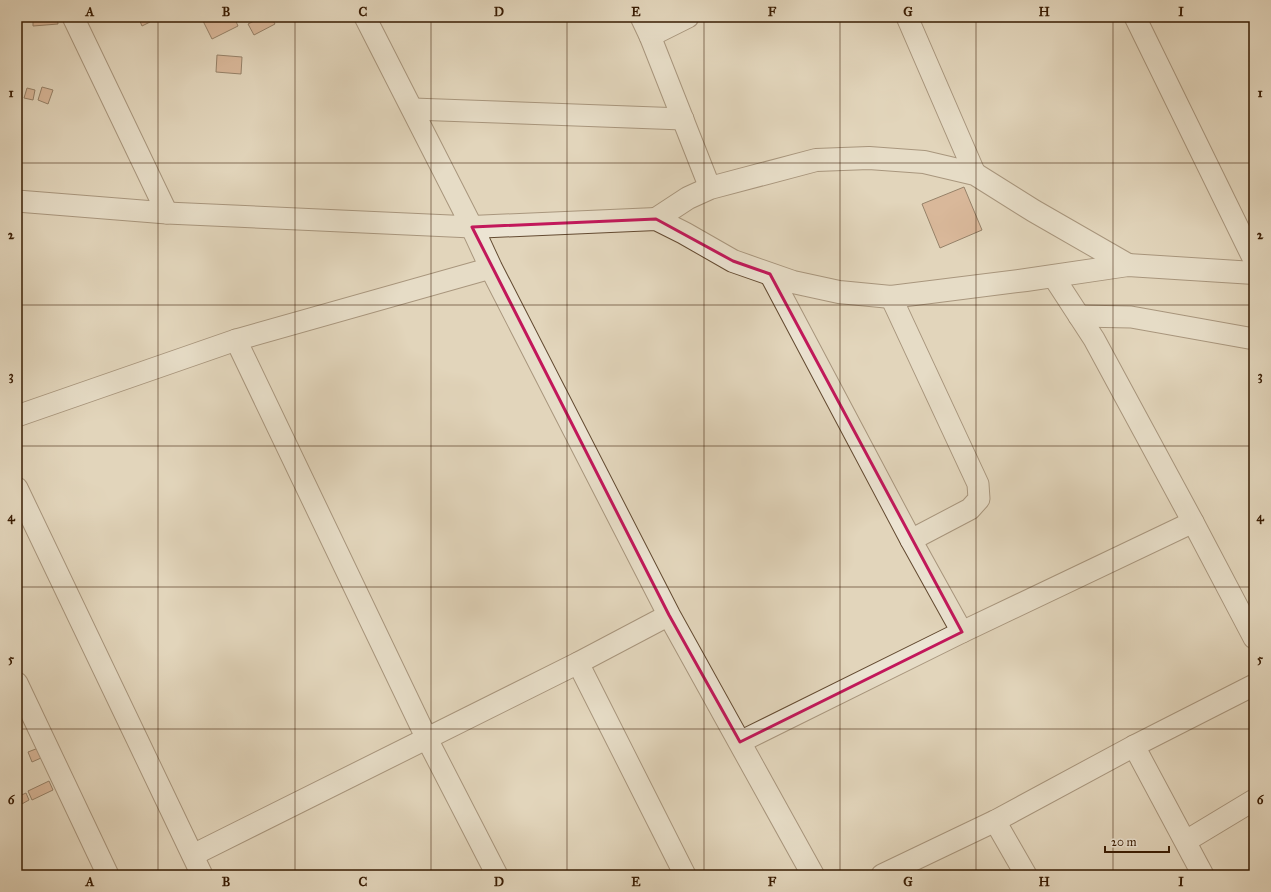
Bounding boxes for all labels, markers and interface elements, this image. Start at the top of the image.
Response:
text: A [85,4,95,20]
text: B [222,4,231,20]
text: C [359,4,368,20]
text: D [494,4,504,20]
text: E [631,4,641,20]
text: F [768,4,777,20]
text: G [903,4,913,20]
text: H [1038,4,1050,20]
text: I [1178,4,1184,20]
text: 1 [8,85,14,101]
text: 1 [1257,85,1263,101]
text: 2 [8,227,15,243]
text: 2 [1257,227,1264,243]
text: 3 [8,368,14,384]
text: 3 [1257,368,1263,384]
text: 4 [7,509,15,525]
text: 4 [1256,509,1264,525]
text: 5 [8,651,15,667]
text: 5 [1257,651,1264,667]
text: 6 [8,792,16,808]
text: 6 [1257,792,1265,808]
scale bar [1105,828,1169,854]
text: 20 m [1111,835,1137,849]
text: A [85,874,95,890]
text: B [222,874,231,890]
text: C [359,874,368,890]
text: D [494,874,504,890]
text: E [631,874,641,890]
text: F [768,874,777,890]
text: G [903,874,913,890]
text: H [1038,874,1050,890]
text: I [1178,874,1184,890]

